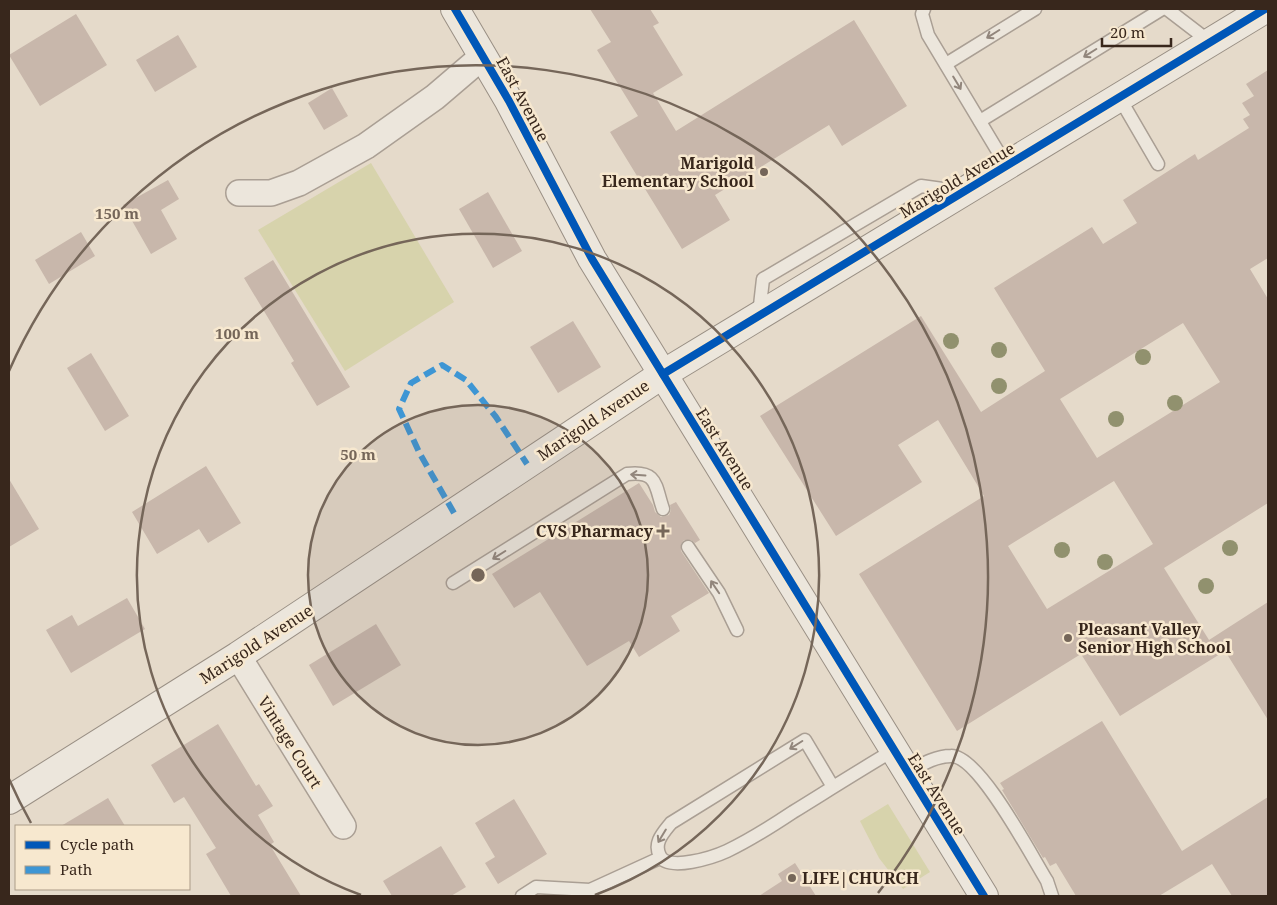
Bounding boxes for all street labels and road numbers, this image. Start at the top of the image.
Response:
street label: East Avenue [491,53,555,145]
street label: Marigold Avenue [895,137,1019,223]
street label: Marigold Avenue [533,374,653,466]
street label: East Avenue [691,404,759,494]
street label: Marigold Avenue [195,599,317,689]
street label: Vintage Court [253,692,327,792]
street label: East Avenue [903,749,971,839]

